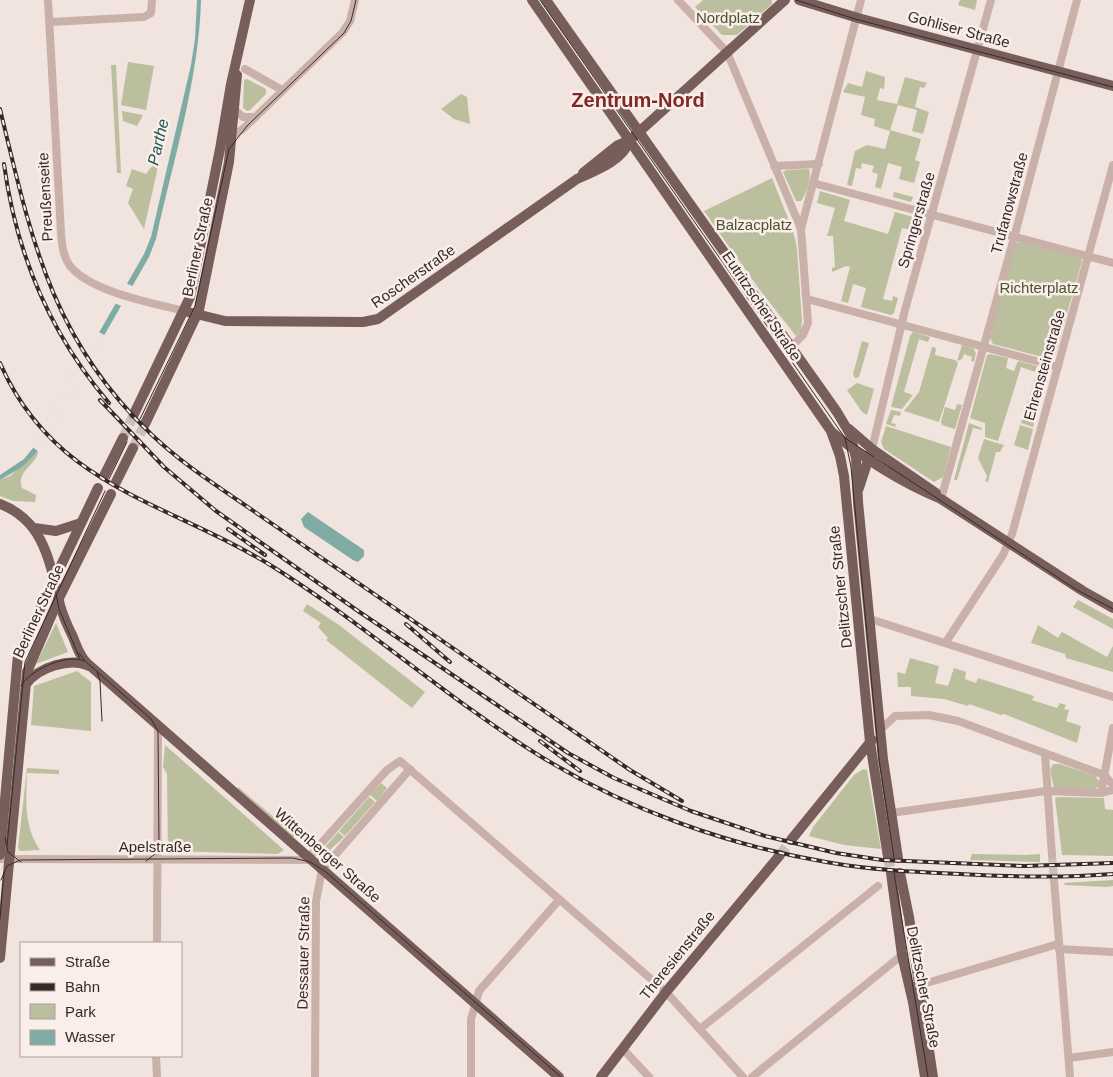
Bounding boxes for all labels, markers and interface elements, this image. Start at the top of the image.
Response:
street label: Gohliser Straße [906,7,1012,51]
park label: Nordplatz [696,9,760,26]
district label: Zentrum-Nord [571,89,705,111]
water label: Parthe [144,117,172,167]
street label: Trufanowstraße [987,150,1031,256]
street label: Preußenseite [34,152,56,242]
street label: Springerstraße [894,170,938,270]
street label: Berliner Straße [178,196,216,298]
park label: Balzacplatz [716,216,792,233]
street label: Roscherstraße [368,241,458,311]
street label: Eutritzscher Straße [719,248,805,364]
park label: Richterplatz [999,279,1079,296]
street label: Ehrensteinstraße [1020,308,1068,422]
street label: Delitzscher Straße [825,525,855,649]
street label: Berliner Straße [9,562,67,660]
street label: Wittenberger Straße [271,804,385,906]
street label: Apelstraße [119,838,191,855]
street label: Dessauer Straße [294,896,312,1010]
street label: Theresienstraße [636,907,718,1003]
street label: Delitzscher Straße [904,925,944,1049]
legend [20,942,182,1057]
text: Straße [65,953,110,970]
text: Bahn [65,978,100,995]
text: Park [65,1003,96,1020]
text: Wasser [65,1028,115,1045]

